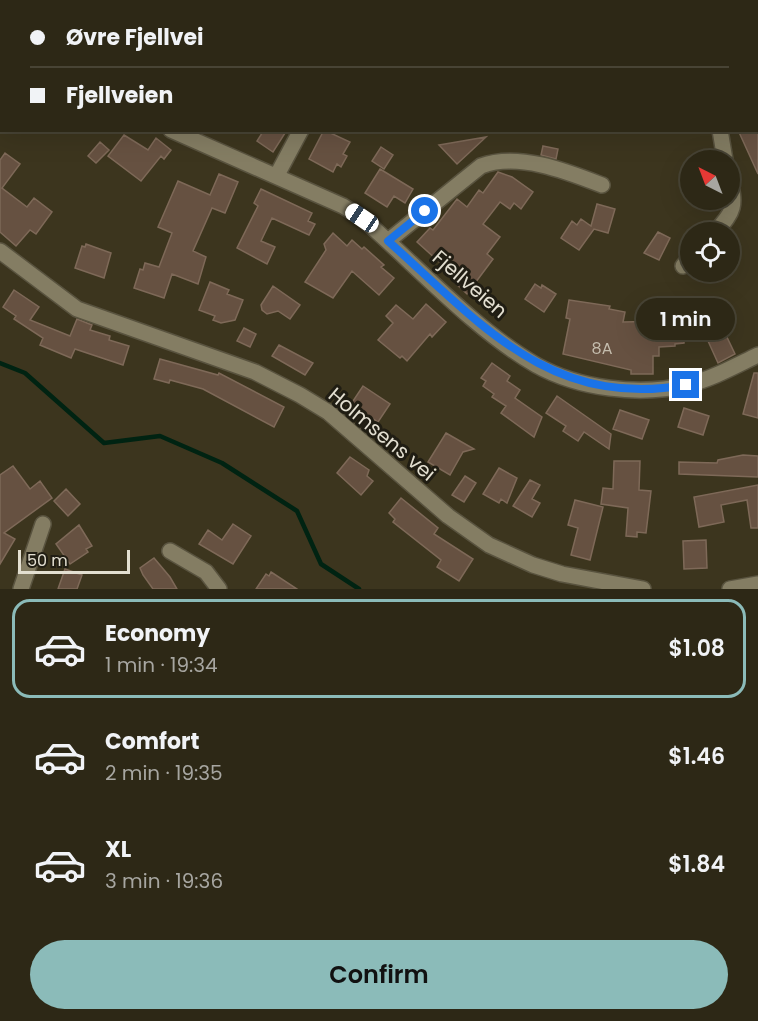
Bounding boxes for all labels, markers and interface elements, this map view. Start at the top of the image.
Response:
text: Øvre Fjellvei [66,22,204,53]
text: Fjellveien [66,80,173,111]
north arrow [680,150,740,210]
map controls [680,150,740,282]
route start [411,197,438,224]
car [342,200,382,236]
button: locate [680,222,740,282]
street label: Fjellveien [426,244,514,324]
callout: 1 min [636,298,736,340]
text: 1 min [660,305,711,333]
house number: 8A [592,337,613,360]
route end [672,371,699,398]
street label: Holmsens vei [322,381,442,487]
scale bar [18,547,130,574]
text: 50 m [27,549,68,572]
text: Economy [105,618,210,649]
icon: car [33,622,87,676]
text: $1.08 [669,633,725,664]
text: 1 min · 19:34 [105,651,218,679]
text: Comfort [105,726,199,757]
icon: car [33,730,87,784]
text: $1.46 [668,741,725,772]
text: 2 min · 19:35 [105,759,223,787]
text: XL [105,834,131,865]
icon: car [33,838,87,892]
text: $1.84 [668,849,725,880]
text: 3 min · 19:36 [105,867,223,895]
button: Confirm [30,940,728,1009]

